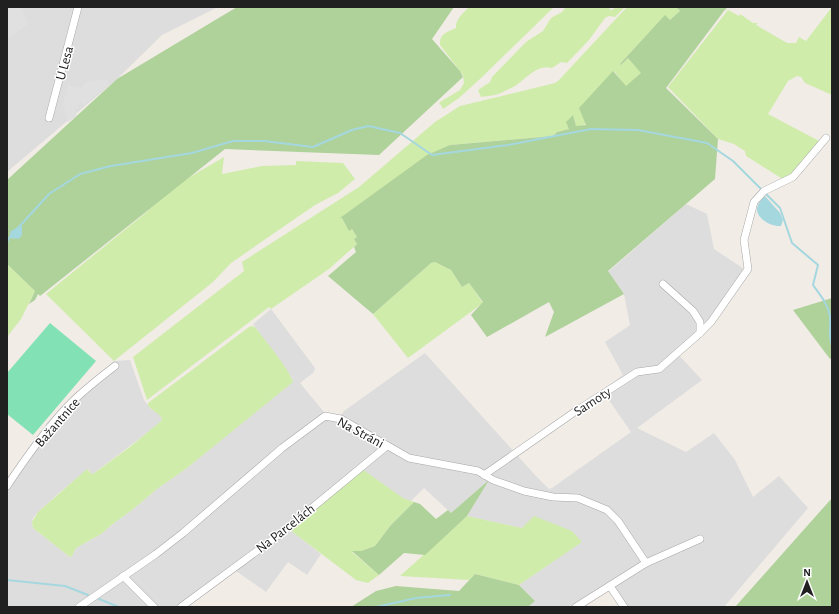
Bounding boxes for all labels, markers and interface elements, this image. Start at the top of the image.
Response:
street label: U Lesa [54,44,76,82]
street label: Samoty [571,385,614,419]
street label: Bažantnice [33,395,83,450]
street label: Na Stráni [335,415,386,451]
street label: Na Parcelách [254,502,318,556]
north arrow [787,562,827,602]
text: N [803,567,811,578]

